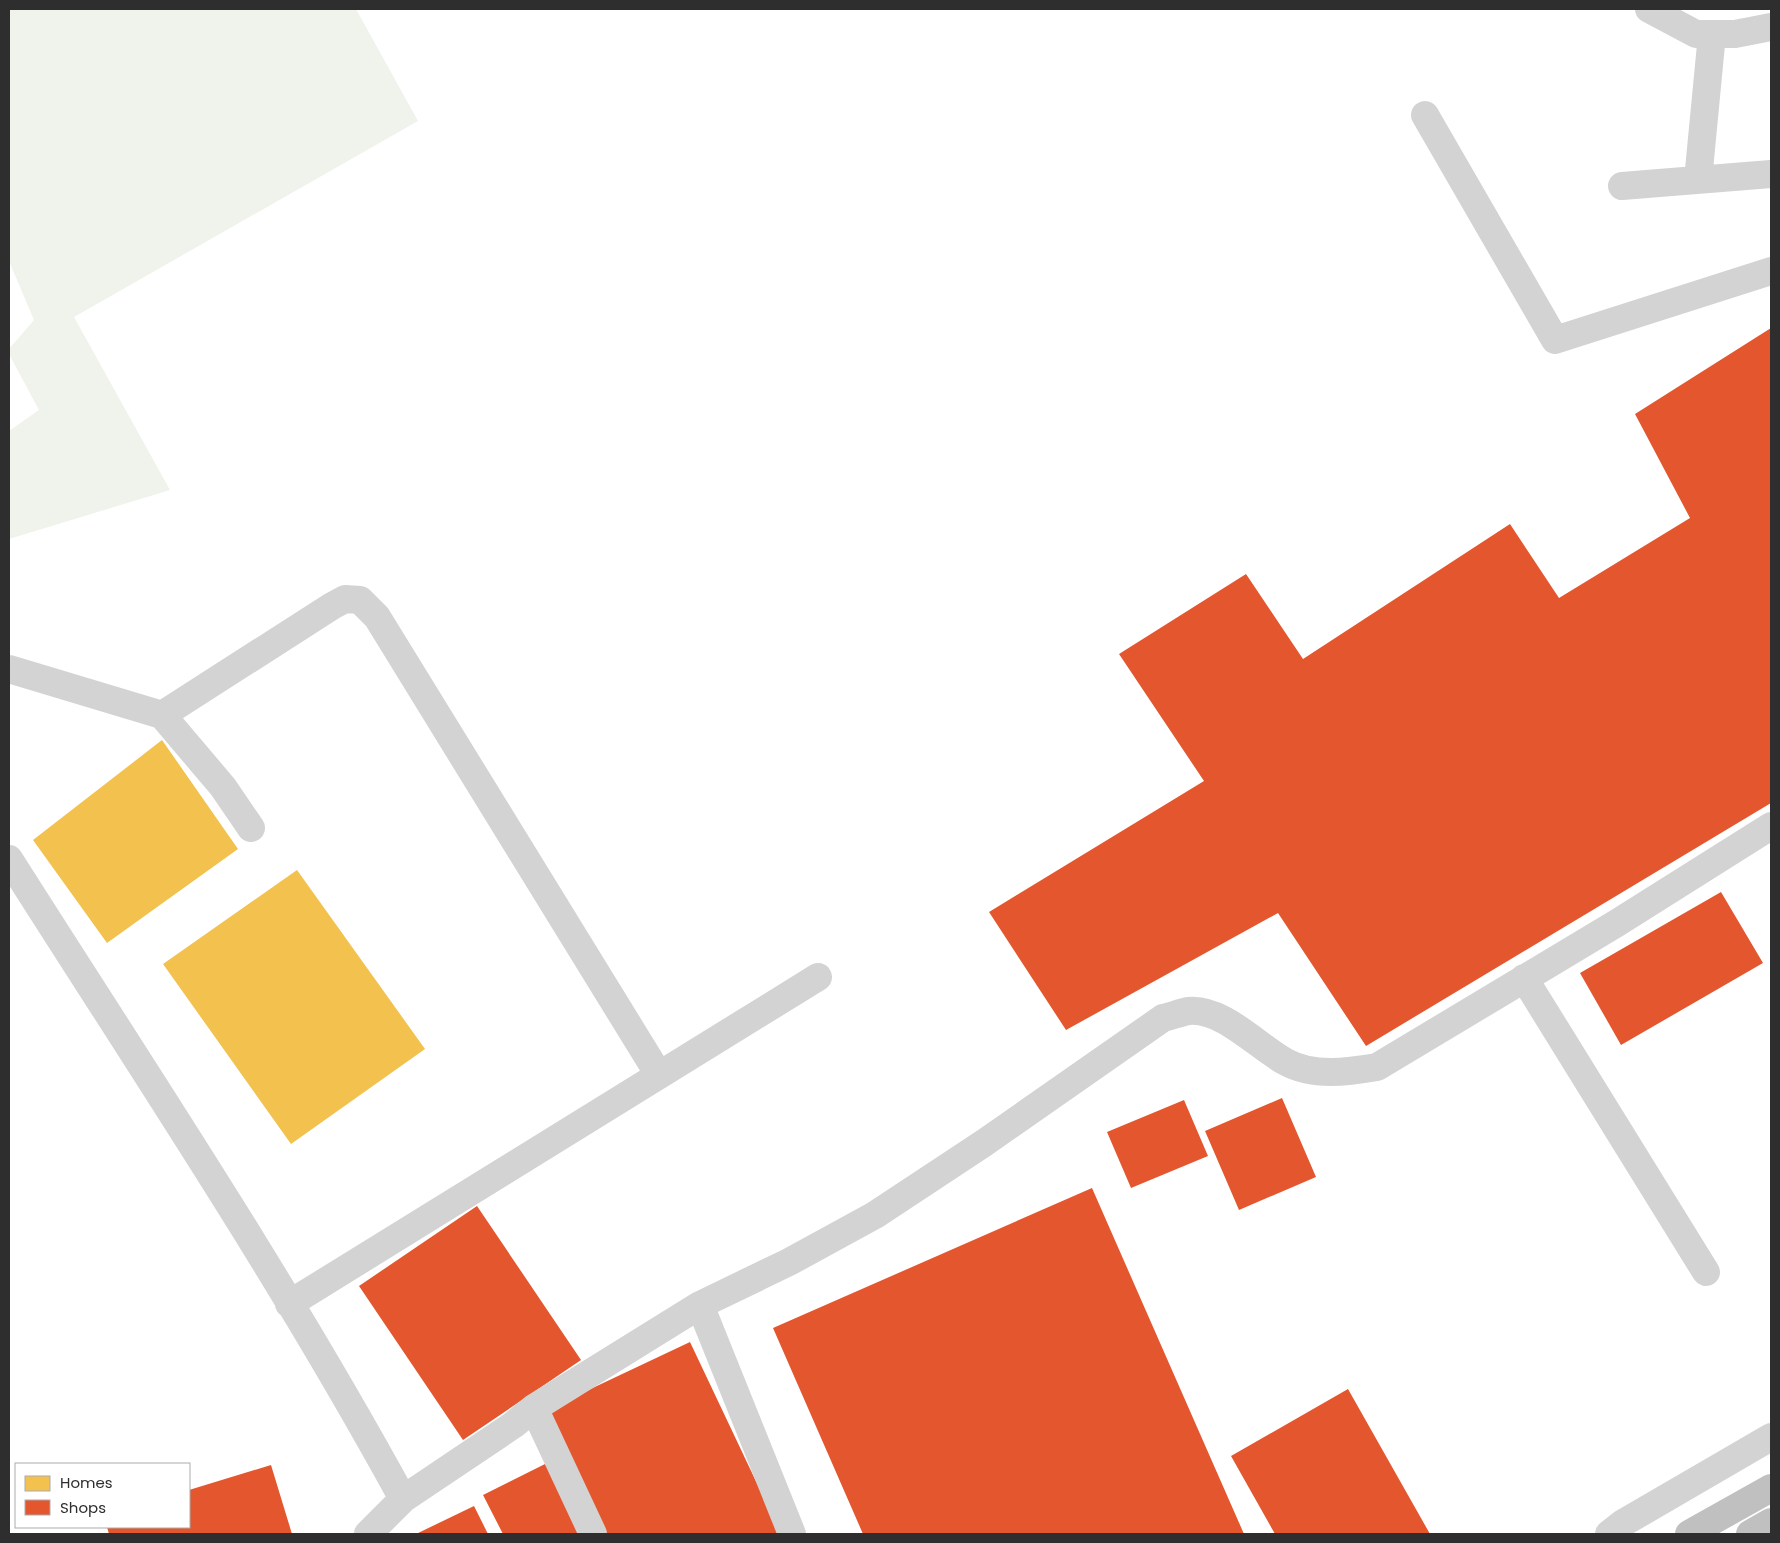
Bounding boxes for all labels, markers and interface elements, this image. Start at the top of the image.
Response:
legend [15,1463,190,1528]
text: Homes [60,1472,113,1493]
text: Shops [60,1497,106,1518]

